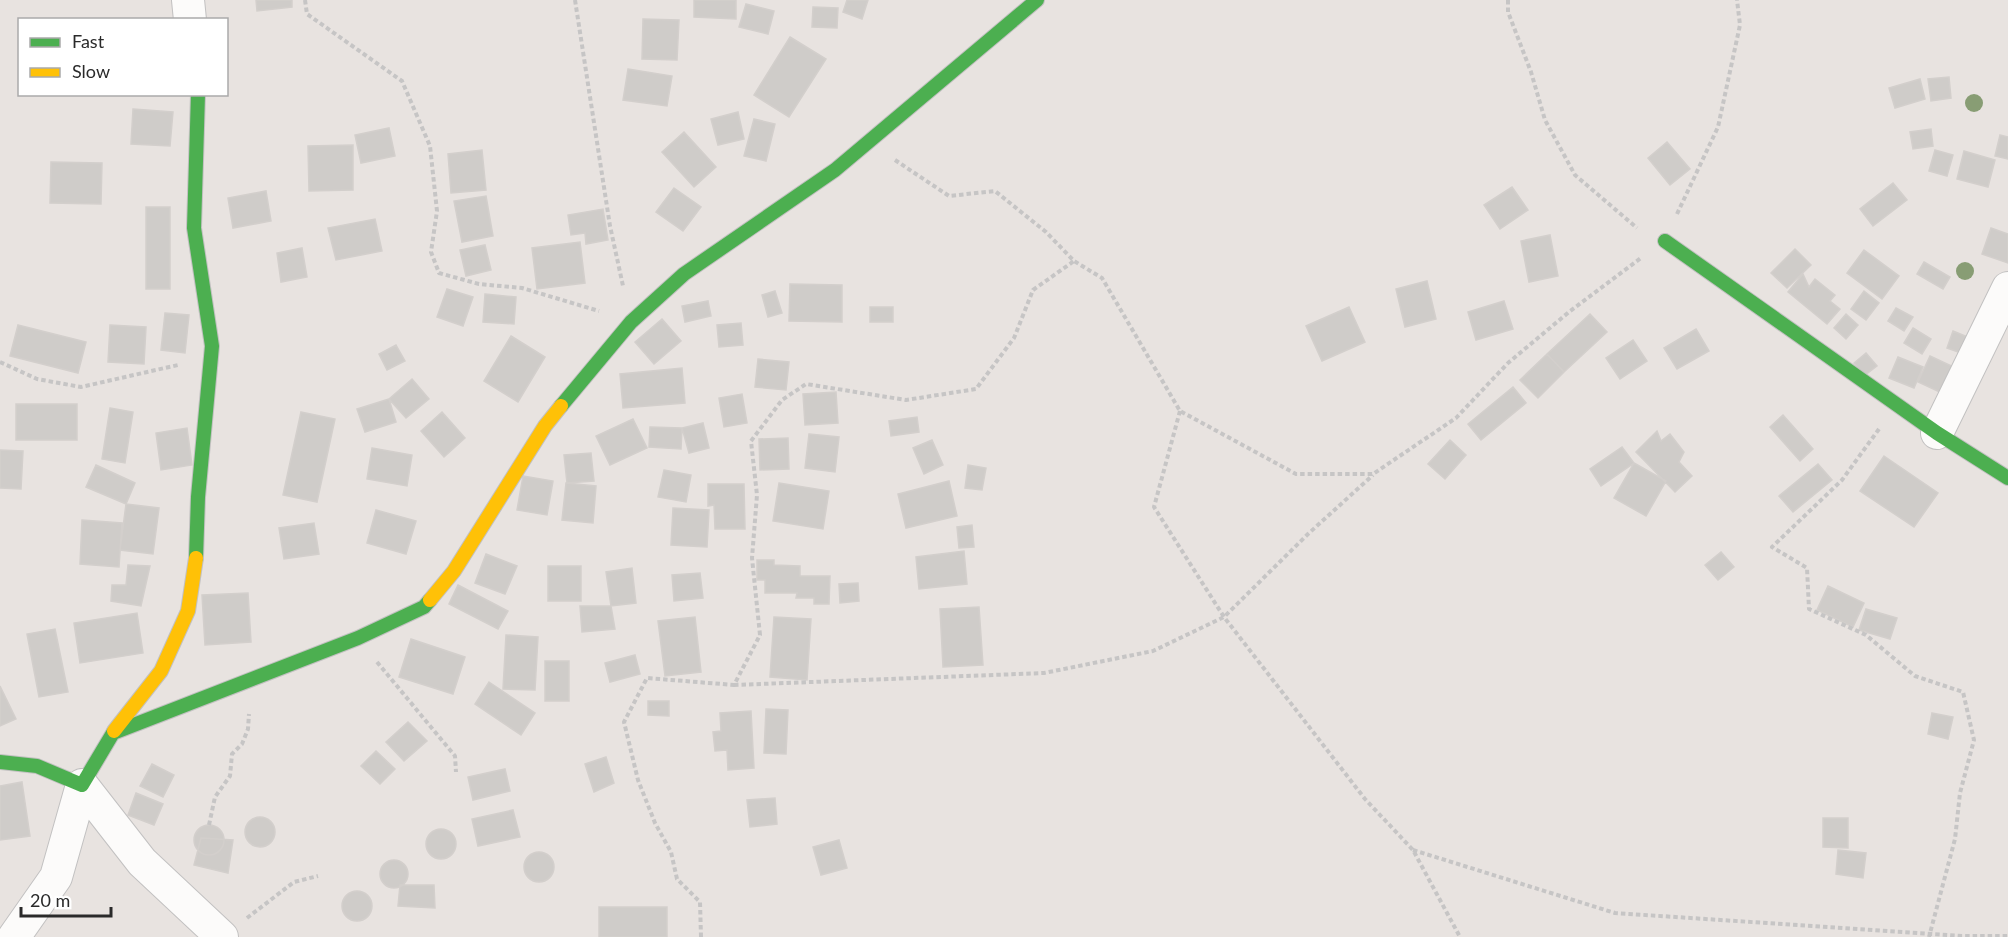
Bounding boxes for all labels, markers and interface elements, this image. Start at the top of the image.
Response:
legend [18,18,228,96]
text: Fast [72,30,105,52]
text: Slow [72,60,110,82]
scale bar [21,880,111,918]
text: 20 m [30,889,70,911]

